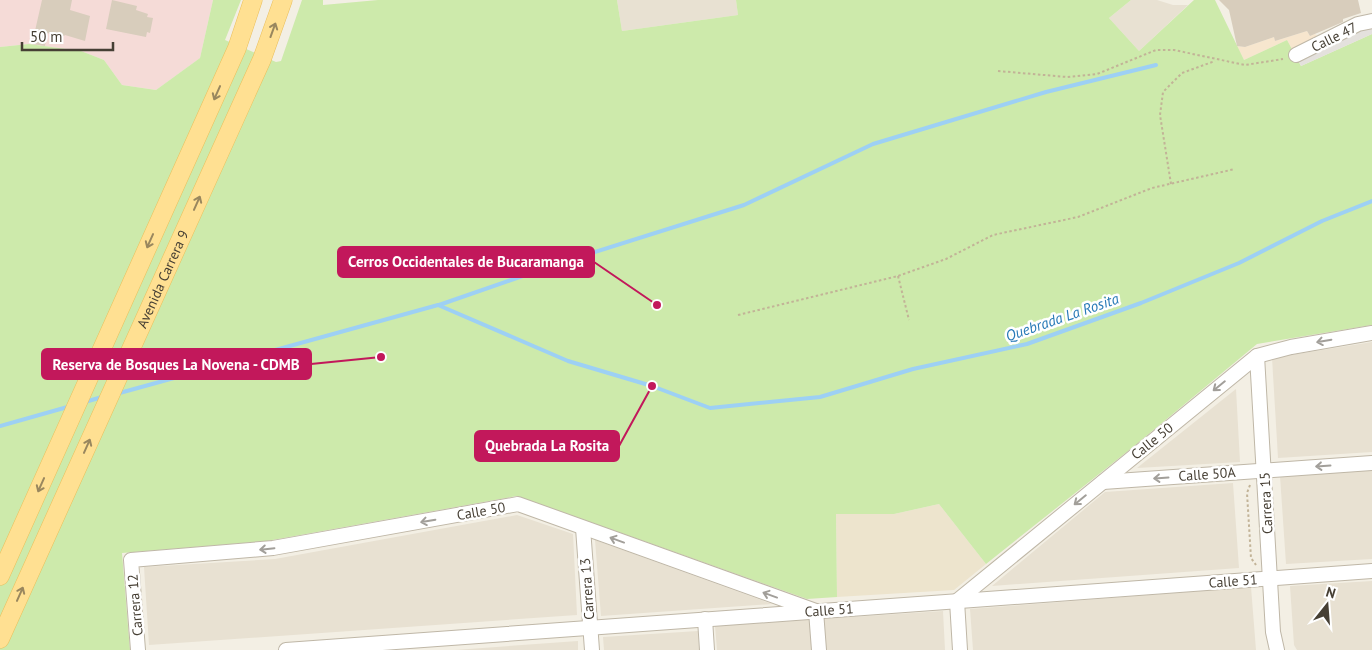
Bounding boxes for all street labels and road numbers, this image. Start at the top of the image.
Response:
street label: Calle 47 [1308,18,1360,56]
street label: Avenida Carrera 9 [133,227,193,331]
street label: Calle 50 [1127,418,1177,463]
street label: Calle 50A [1178,463,1237,485]
street label: Carrera 15 [1255,472,1277,534]
street label: Calle 50 [455,498,507,524]
street label: Carrera 13 [576,557,598,621]
street label: Calle 51 [1208,570,1258,592]
street label: Carrera 12 [123,573,147,637]
street label: Calle 51 [804,599,854,621]

